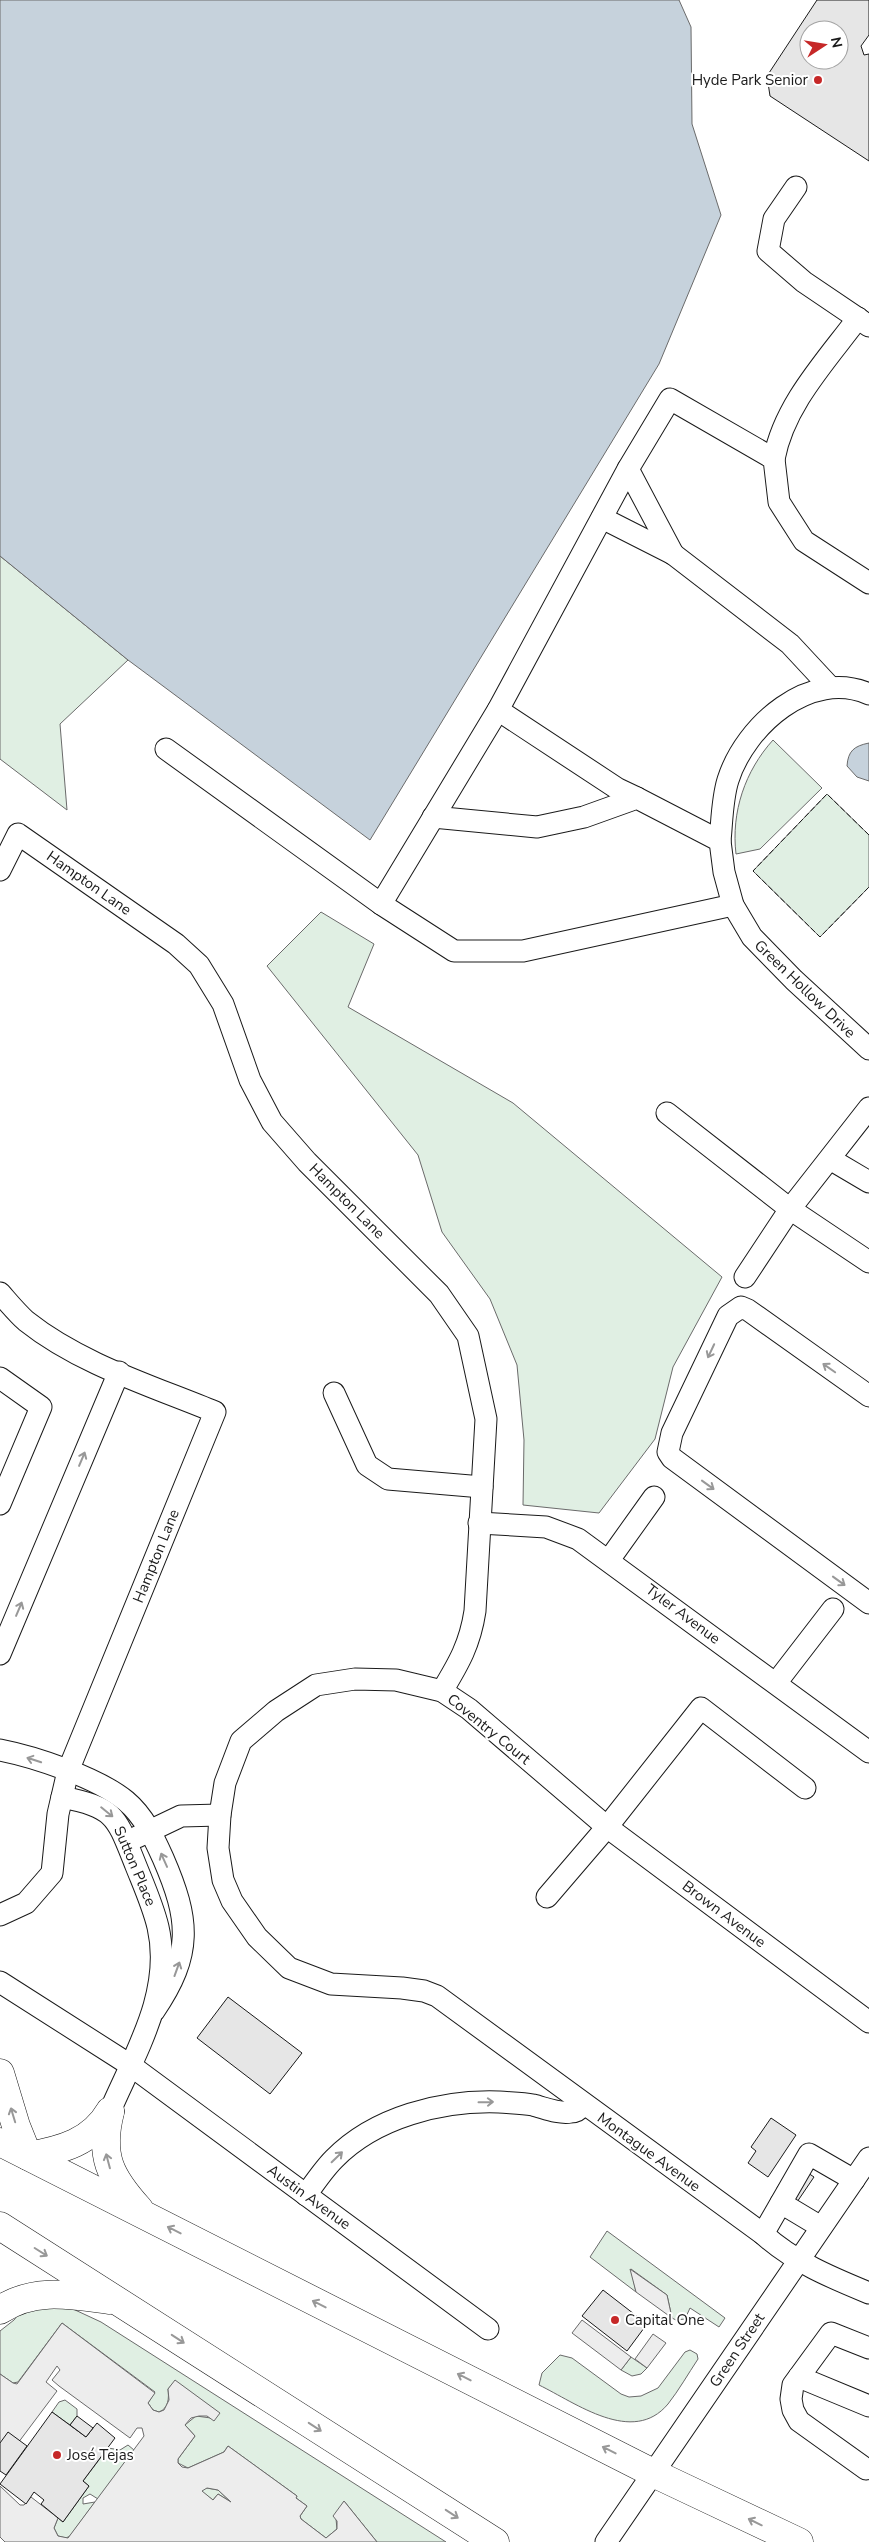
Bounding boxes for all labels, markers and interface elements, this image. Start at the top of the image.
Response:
north arrow [799,20,849,70]
text: N [826,35,847,50]
place label: Hyde Park Senior [692,70,809,90]
marker: Hyde Park Senior [812,74,824,86]
street label: Hampton Lane [43,846,135,920]
street label: Green Hollow Drive [750,935,860,1043]
street label: Hampton Lane [305,1159,389,1243]
one-way arrow [706,1343,715,1358]
one-way arrow [822,1363,836,1373]
one-way arrow [78,1452,88,1467]
one-way arrow [701,1479,714,1490]
street label: Hampton Lane [128,1506,184,1606]
one-way arrow [832,1576,846,1586]
street label: Tyler Avenue [642,1579,724,1649]
one-way arrow [15,1602,24,1617]
street label: Coventry Court [443,1689,535,1769]
one-way arrow [27,1755,43,1764]
one-way arrow [101,1807,114,1818]
street label: Sutton Place [109,1823,161,1909]
one-way arrow [158,1853,168,1868]
street label: Brown Avenue [678,1876,770,1952]
one-way arrow [173,1962,182,1977]
one-way arrow [478,2097,494,2107]
one-way arrow [7,2107,17,2123]
street label: Montague Avenue [593,2108,705,2196]
one-way arrow [330,2151,343,2163]
one-way arrow [103,2154,112,2170]
street label: Austin Avenue [263,2160,355,2234]
one-way arrow [167,2225,182,2235]
one-way arrow [34,2247,48,2257]
one-way arrow [312,2299,327,2309]
street label: Green Street [705,2308,770,2391]
place label: Capital One [625,2310,705,2330]
marker: Capital One [609,2314,621,2326]
one-way arrow [171,2334,185,2344]
one-way arrow [457,2372,472,2382]
one-way arrow [308,2422,322,2432]
place label: José Tejas [66,2445,134,2465]
one-way arrow [602,2445,617,2455]
marker: José Tejas [51,2449,63,2461]
one-way arrow [445,2509,459,2520]
one-way arrow [748,2516,763,2526]

